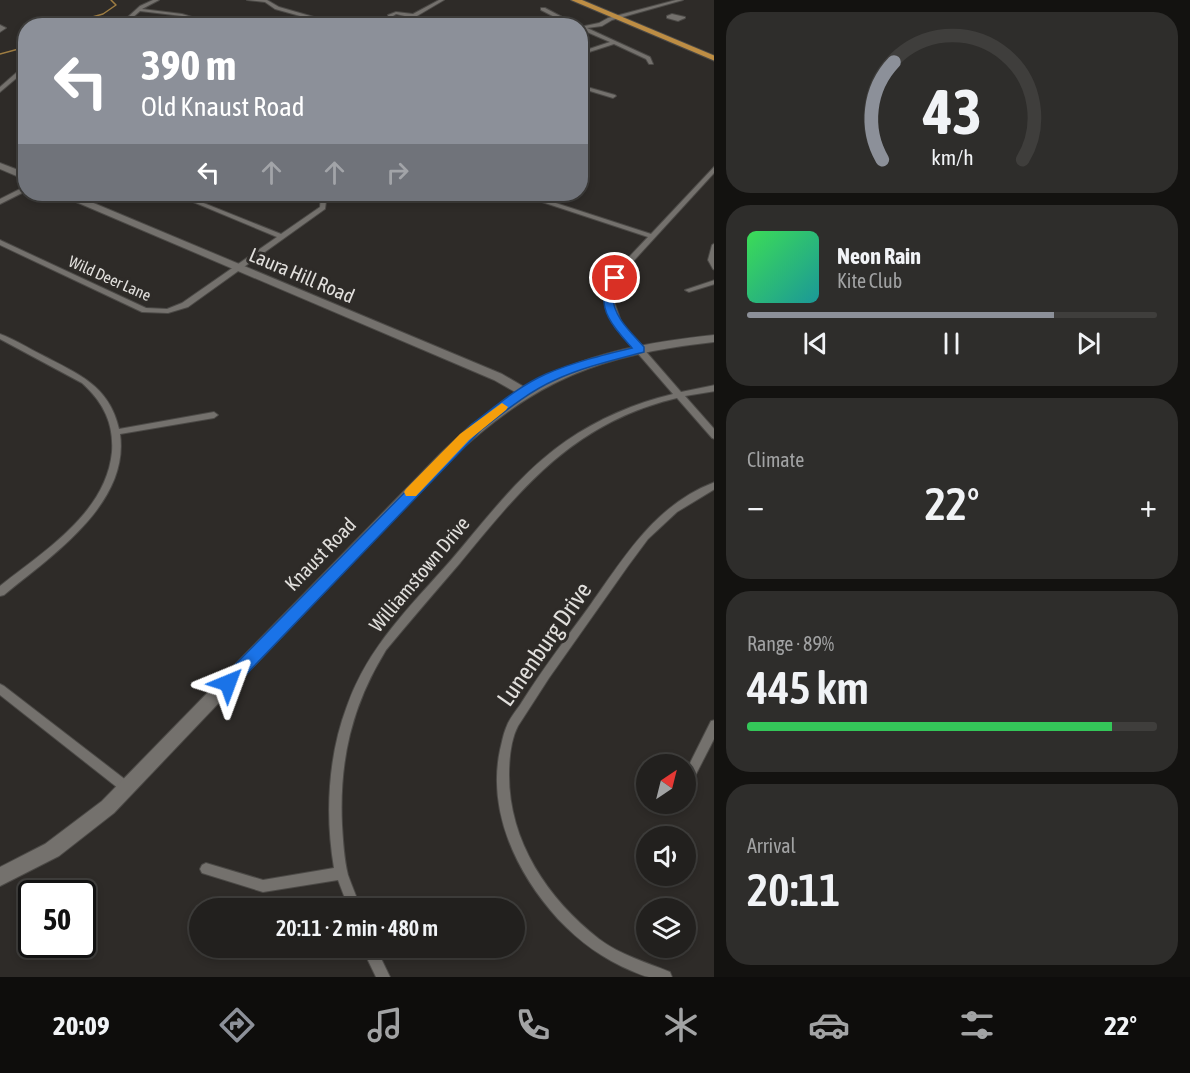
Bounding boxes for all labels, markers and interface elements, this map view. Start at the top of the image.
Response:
text: 390 m [141,41,236,89]
icon: left [42,42,120,120]
text: 43 [922,76,981,147]
text: Old Knaust Road [141,91,305,122]
text: km/h [931,145,973,170]
icon: left [192,156,225,189]
icon: ahead [255,156,288,189]
icon: ahead [318,156,351,189]
icon: right [381,156,414,189]
street label: Laura Hill Road [246,243,358,307]
text: Neon Rain [837,243,921,269]
street label: Wild Deer Lane [66,252,154,304]
pin [589,252,640,303]
icon: arrive [598,261,631,294]
text: Kite Club [837,269,902,292]
icon: previous [799,327,832,360]
icon: pause [935,327,968,360]
icon: next [1072,327,1105,360]
text: Climate [747,448,804,471]
text: 22° [925,478,979,530]
text: − [747,486,764,524]
text: + [1140,486,1157,524]
street label: Williamstown Drive [364,512,474,636]
street label: Knaust Road [280,513,360,595]
street label: Lunenburg Drive [491,577,597,711]
text: Range · 89% [747,632,834,655]
position arrow [196,651,260,715]
text: 445 km [747,662,869,714]
north arrow [636,754,696,814]
map controls [636,754,696,958]
button: sound [636,826,696,886]
text: Arrival [747,834,796,857]
text: 20:11 [747,864,841,916]
speed limit sign: 50 [18,880,96,958]
button: layers [636,898,696,958]
text: 20:11 · 2 min · 480 m [276,915,438,941]
icon: directions [216,1004,258,1046]
icon: music [364,1004,406,1046]
icon: phone [512,1004,554,1046]
icon: climate [660,1004,702,1046]
icon: car [808,1004,850,1046]
icon: filters [956,1004,998,1046]
text: 20:09 [53,1010,110,1041]
text: 22° [1104,1010,1137,1041]

